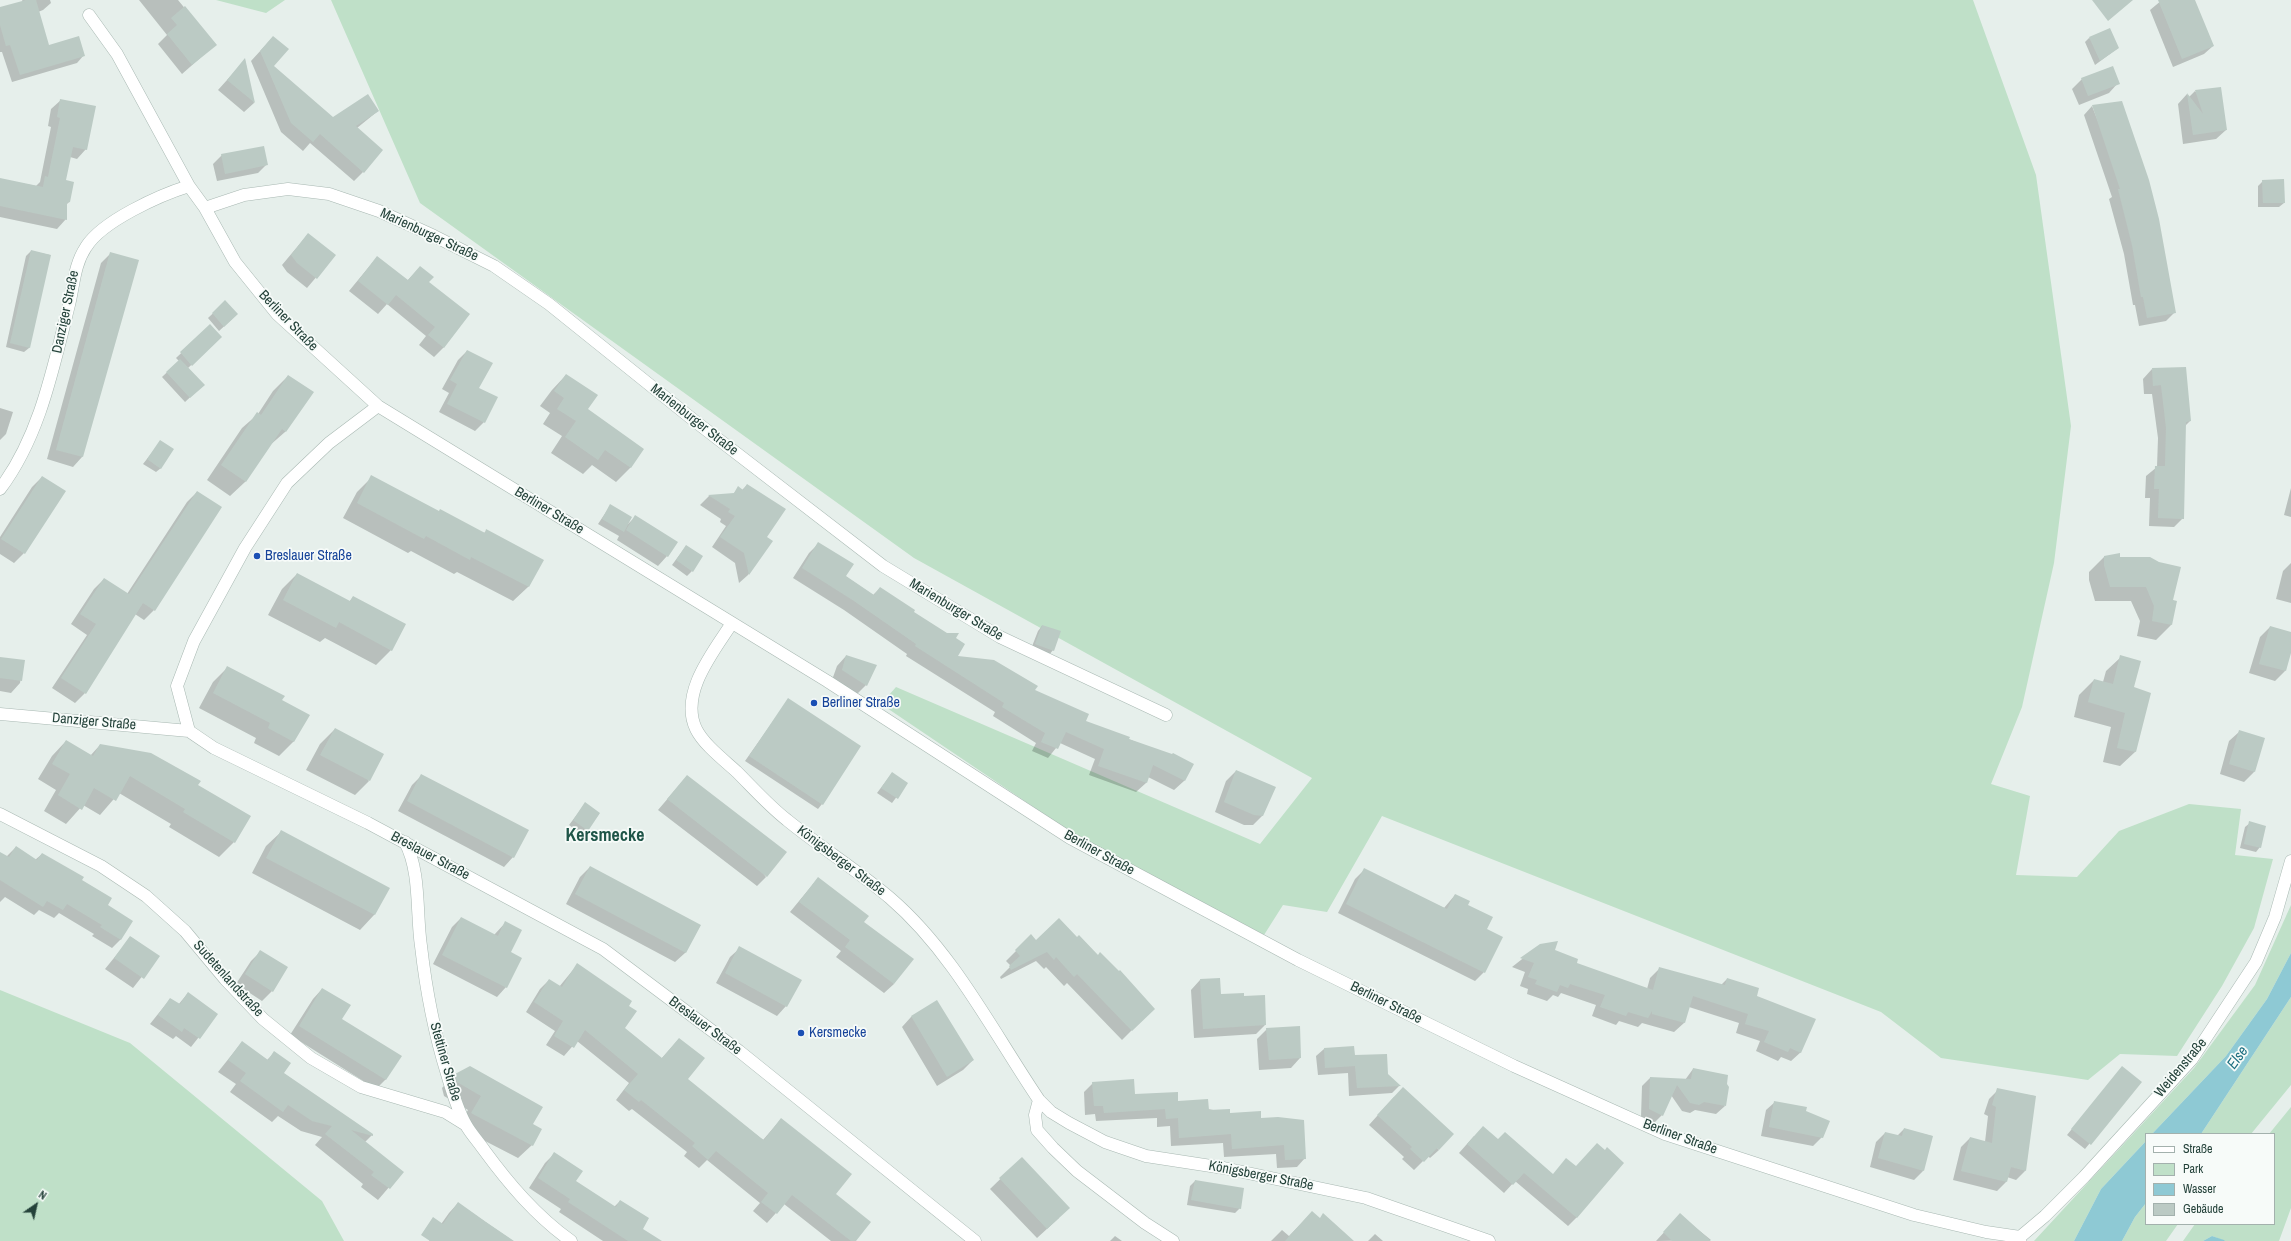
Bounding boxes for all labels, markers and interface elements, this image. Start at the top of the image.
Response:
street label: Marienburger Straße [377,205,481,265]
street label: Danziger Straße [49,269,83,355]
street label: Berliner Straße [255,287,321,355]
street label: Marienburger Straße [647,381,741,459]
street label: Berliner Straße [511,484,587,538]
place label: Breslauer Straße [265,548,352,564]
marker: Breslauer Straße [252,551,262,561]
street label: Marienburger Straße [906,575,1006,645]
place label: Berliner Straße [822,695,900,711]
marker: Berliner Straße [809,698,819,708]
street label: Danziger Straße [51,710,137,734]
street label: Königsberger Straße [793,822,889,900]
district label: Kersmecke [566,825,644,847]
street label: Berliner Straße [1061,827,1137,879]
street label: Breslauer Straße [388,828,472,884]
street label: Sudetenlandstraße [189,937,267,1021]
street label: Berliner Straße [1347,978,1425,1028]
street label: Breslauer Straße [665,993,745,1059]
street label: Stettiner Straße [426,1021,464,1103]
place label: Kersmecke [809,1025,866,1041]
marker: Kersmecke [796,1028,806,1038]
street label: Weidenstraße [2151,1035,2211,1101]
water label: Else [2224,1043,2252,1073]
street label: Berliner Straße [1641,1116,1719,1158]
legend [2145,1133,2275,1225]
text: Straße [2183,1141,2213,1157]
street label: Königsberger Straße [1207,1158,1315,1194]
text: Park [2183,1161,2203,1177]
text: Wasser [2183,1181,2216,1197]
north arrow [16,1185,56,1225]
text: N [36,1187,49,1203]
text: Gebäude [2183,1201,2224,1217]

